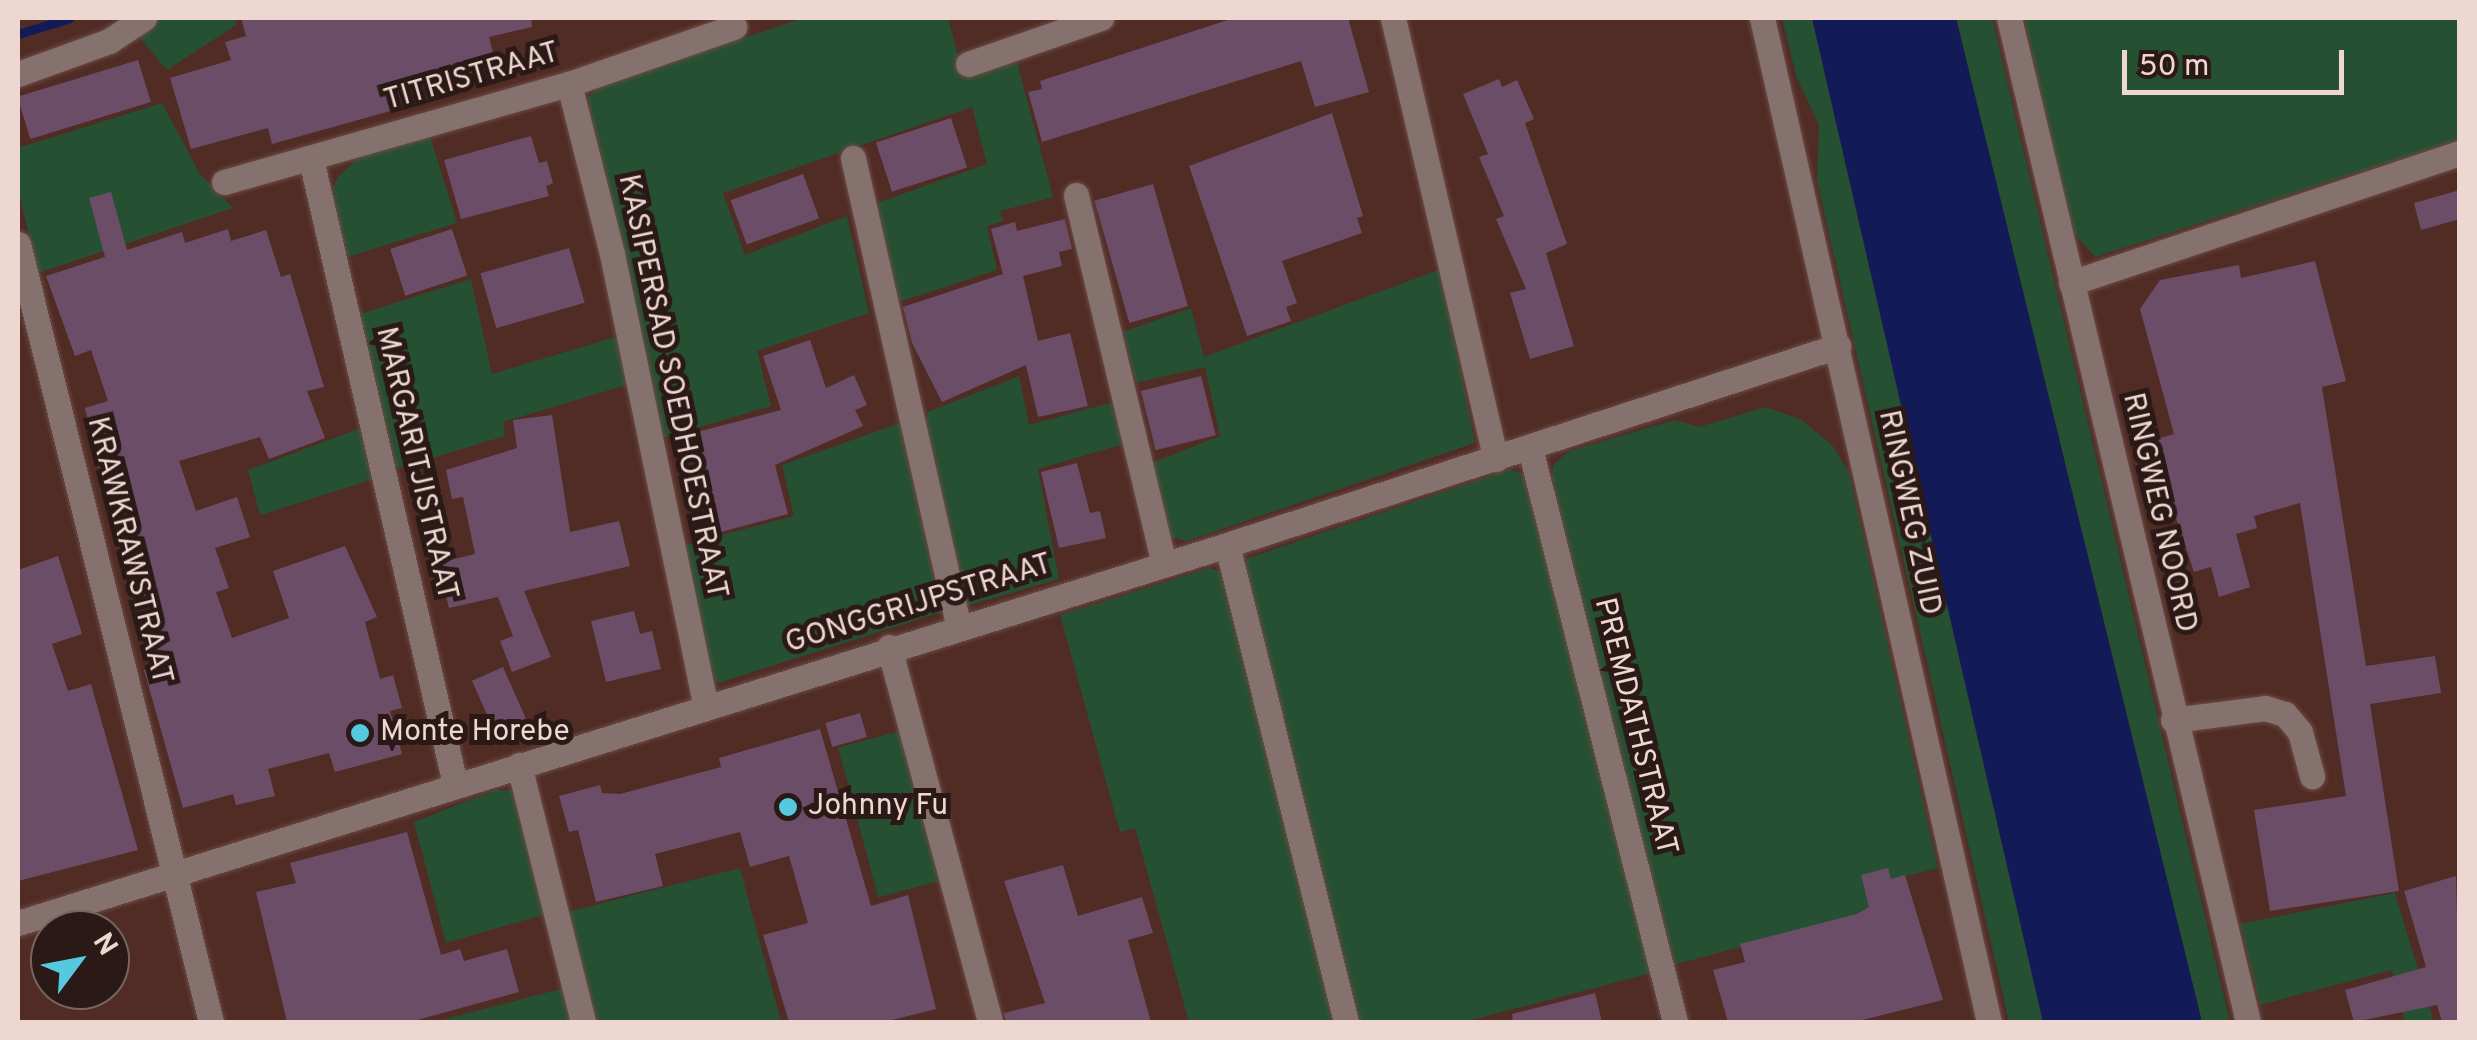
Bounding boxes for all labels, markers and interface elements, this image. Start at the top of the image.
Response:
scale bar [2127,30,2350,92]
street label: TITRISTRAAT [380,36,564,120]
text: 50 m [2139,49,2209,86]
street label: KASIPERSAD SOEDHOESTRAAT [608,171,734,603]
street label: MARGARITJISTRAAT [366,324,464,604]
street label: RINGWEG NOORD [2113,390,2203,636]
street label: RINGWEG ZUID [1869,407,1947,619]
street label: KRAWKRAWSTRAAT [77,414,179,688]
street label: GONGGRIJPSTRAAT [781,547,1057,663]
street label: PREMDATHSTRAAT [1585,595,1683,859]
place label: Monte Horebe [380,715,570,751]
marker: Monte Horebe [349,722,371,744]
place label: Johnny Fu [808,789,948,825]
marker: Johnny Fu [777,796,799,818]
north arrow [30,910,130,1010]
text: N [83,927,124,963]

